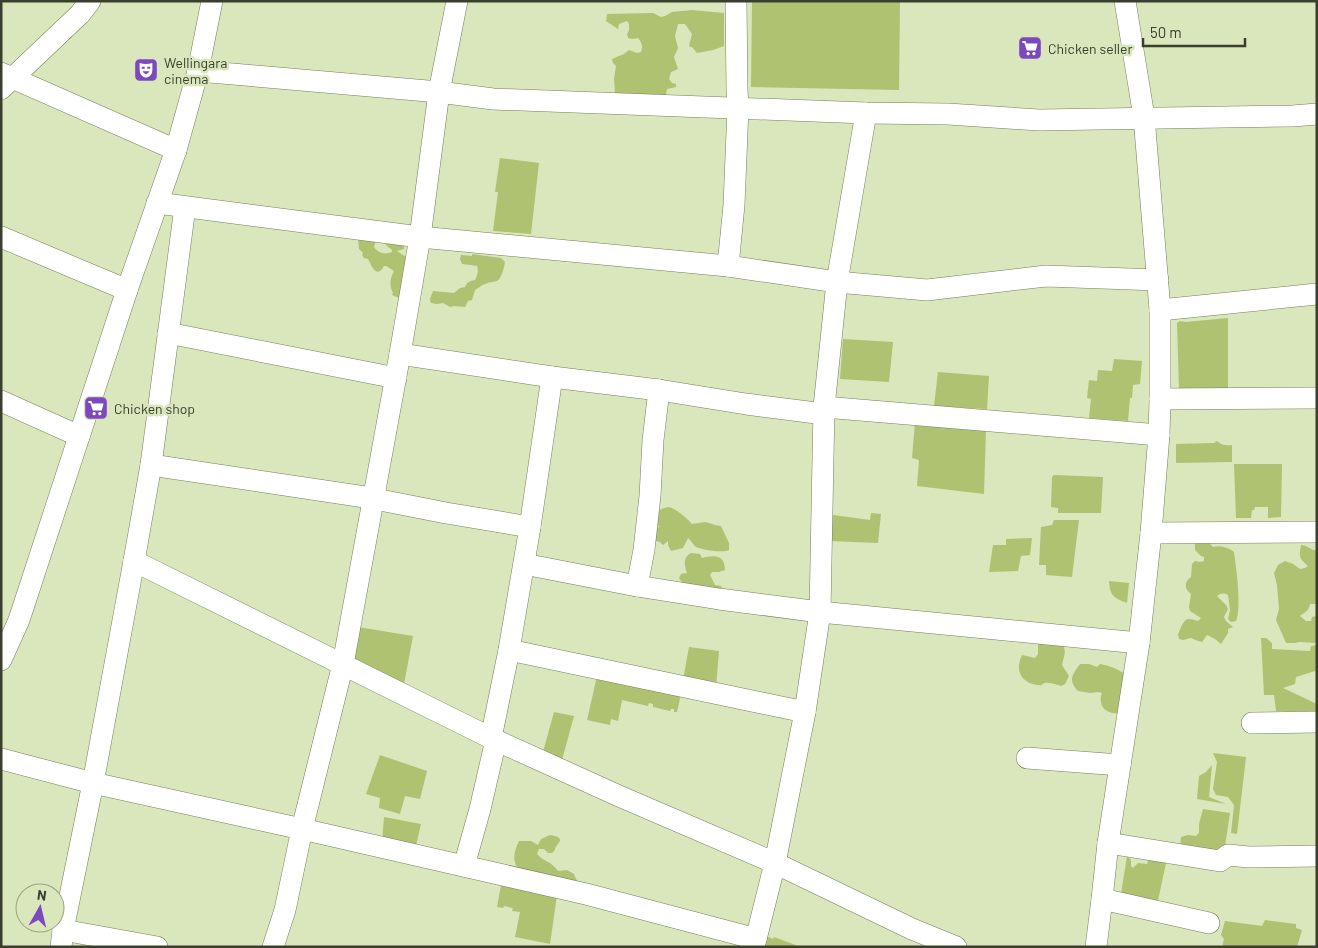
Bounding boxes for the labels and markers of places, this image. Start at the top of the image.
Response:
supermarket icon: Chicken seller [1017,35,1043,61]
place label: Chicken seller [1048,40,1133,57]
place label: Wellingara cinema [164,54,228,87]
theatre icon: Wellingara cinema [133,57,159,83]
supermarket icon: Chicken shop [83,395,109,421]
place label: Chicken shop [114,400,195,417]

